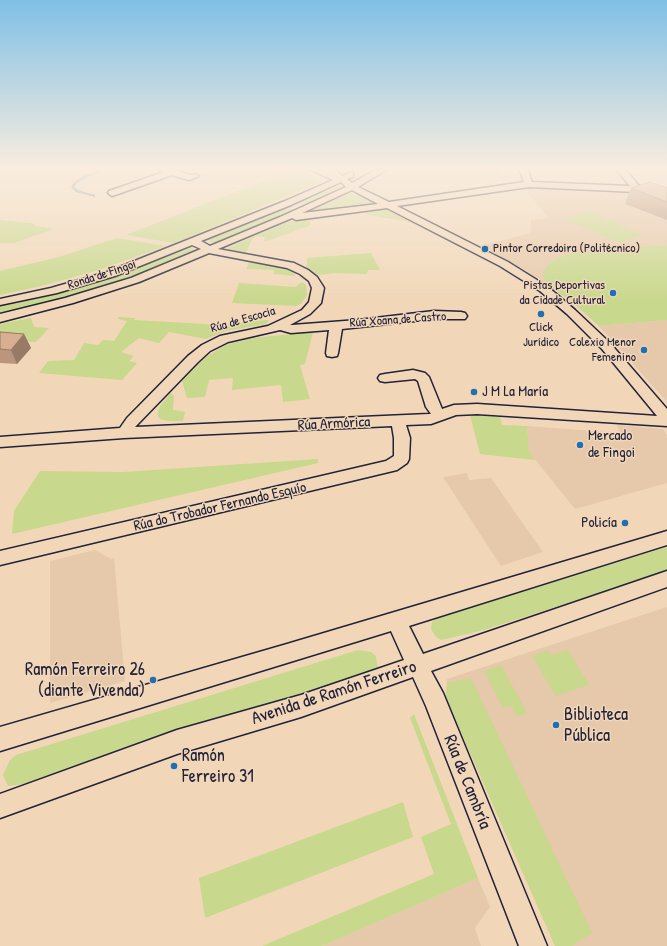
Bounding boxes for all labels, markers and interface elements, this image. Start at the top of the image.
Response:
place label: Pintor Corredoira (Politécnico) [493,241,640,257]
marker: Pintor Corredoira (Politécnico) [480,244,490,254]
street label: Ronda de Fingoi [66,257,138,293]
place label: Pistas Deportivas da Cidade Cultural [519,278,605,309]
marker: Pistas Deportivas da Cidade Cultural [608,288,618,298]
street label: Rúa de Escocia [209,303,277,337]
street label: Rúa Xoana de Castro [349,309,447,331]
marker: Click Jurídico [536,309,546,319]
place label: Click Jurídico [523,320,559,351]
place label: Colexio Menor Femenino [569,335,636,366]
marker: Colexio Menor Femenino [639,345,649,355]
place label: J M La María [482,383,548,401]
marker: J M La María [469,387,479,397]
street label: Rúa Armórica [297,413,371,435]
place label: Mercado de Fingoi [588,427,635,462]
marker: Mercado de Fingoi [575,440,585,450]
street label: Rúa do Trobador Fernando Esquío [132,478,308,536]
place label: Policía [581,514,617,532]
marker: Policía [620,518,630,528]
street label: Avenida de Ramón Ferreiro [249,656,419,730]
place label: Ramón Ferreiro 26 (diante Vivenda) [25,659,145,702]
marker: Ramón Ferreiro 26 (diante Vivenda) [148,675,158,685]
place label: Biblioteca Pública [564,704,628,746]
marker: Biblioteca Pública [551,720,561,730]
street label: Rúa de Cambría [438,732,496,832]
place label: Ramón Ferreiro 31 [182,745,254,788]
marker: Ramón Ferreiro 31 [169,761,179,771]

